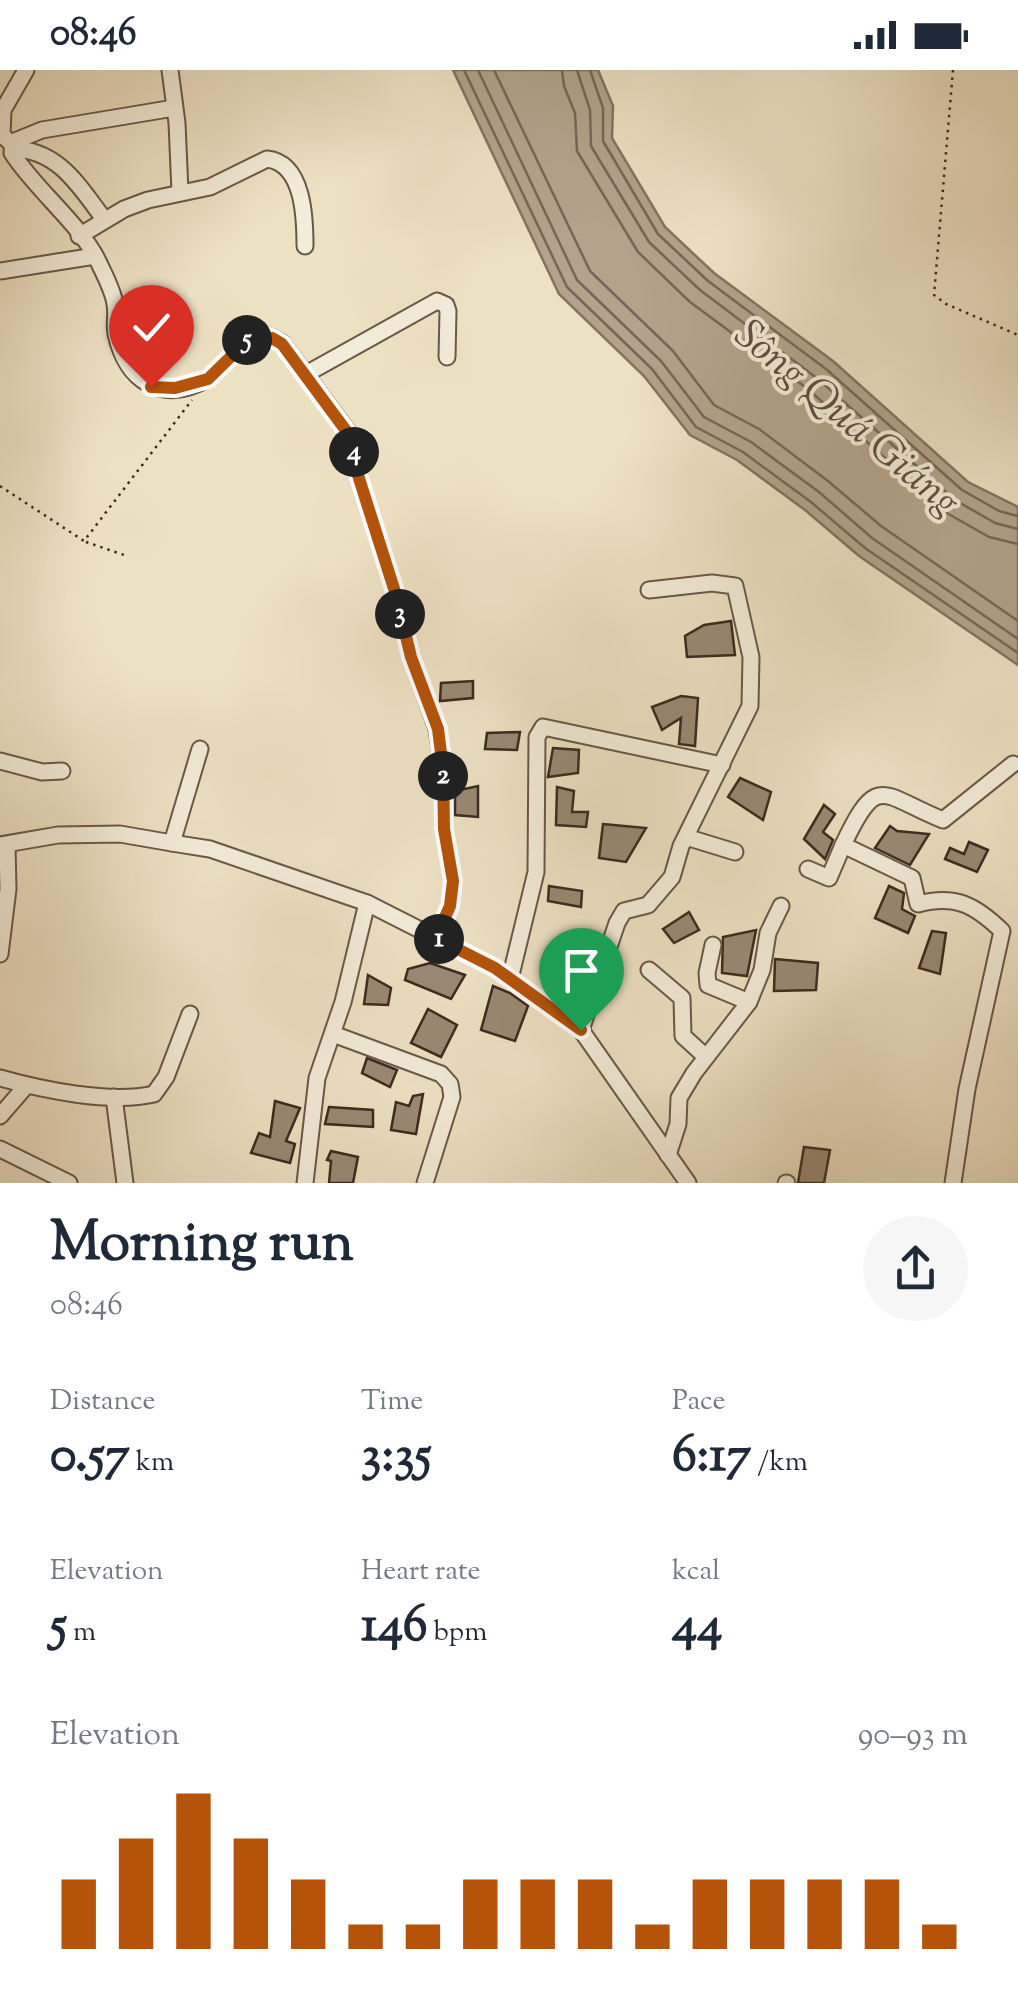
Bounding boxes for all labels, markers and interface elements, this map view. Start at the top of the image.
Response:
text: 08:46 [50,8,137,62]
pin [109,285,194,388]
icon: check [124,300,179,355]
water label: Sông Quá Giáng [720,307,972,533]
pin: 5 [222,315,272,365]
text: 5 [242,320,252,360]
pin: 4 [329,427,379,477]
text: 4 [347,432,361,472]
pin: 3 [375,589,425,639]
text: 3 [394,594,406,634]
pin: 2 [418,751,468,801]
text: 2 [436,756,450,796]
pin: 1 [414,914,464,964]
text: 1 [434,919,444,959]
pin [539,928,624,1031]
icon: arrive [554,943,609,998]
text: Morning run [50,1206,354,1285]
button: share [863,1216,968,1321]
text: 08:46 [50,1283,123,1329]
text: Distance [50,1382,156,1422]
text: Time [361,1382,423,1422]
text: Pace [672,1382,726,1422]
text: 0.57 [50,1422,130,1494]
text: 3:35 [361,1422,432,1494]
text: 6:17 [672,1422,751,1494]
text: km [130,1443,174,1483]
text: /km [751,1443,808,1483]
text: Elevation [50,1552,164,1592]
text: Heart rate [361,1552,481,1592]
text: kcal [672,1552,720,1592]
text: 5 [50,1592,67,1664]
text: 146 [361,1592,428,1664]
text: 44 [672,1592,722,1664]
text: m [67,1613,96,1653]
text: bpm [428,1613,487,1653]
text: Elevation [50,1713,180,1759]
text: 90–93 m [858,1713,968,1759]

